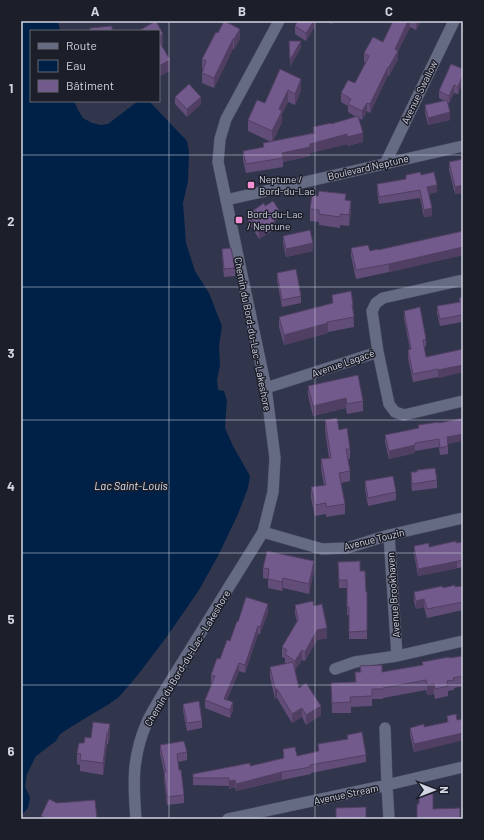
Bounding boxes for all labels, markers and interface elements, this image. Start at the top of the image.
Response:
text: A [91,3,100,19]
text: B [238,3,246,19]
text: C [385,3,393,19]
legend [30,30,160,102]
text: Route [66,38,97,52]
text: Eau [66,58,86,72]
street label: Avenue Swallow [399,58,439,126]
text: Bâtiment [66,78,114,92]
text: 1 [9,80,13,96]
street label: Boulevard Neptune [326,152,410,182]
place label: Neptune / Bord-du-Lac [259,173,314,197]
marker: Neptune / Bord-du-Lac [246,180,256,190]
place label: Bord-du-Lac / Neptune [247,208,302,232]
text: 2 [7,213,15,229]
marker: Bord-du-Lac / Neptune [234,215,244,225]
street label: Chemin du Bord-du-Lac - Lakeshore [232,256,274,412]
text: 3 [7,345,15,361]
street label: Avenue Lagacé [310,347,376,379]
text: 4 [7,478,15,494]
water label: Lac Saint-Louis [94,479,168,492]
street label: Avenue Touzin [342,526,406,552]
street label: Avenue Brookhaven [384,552,402,638]
street label: Chemin du Bord-du-Lac - Lakeshore [142,588,232,728]
text: 5 [7,611,15,627]
text: 6 [8,743,15,759]
north arrow [414,770,454,810]
street label: Avenue Stream [313,781,379,807]
text: N [438,786,451,794]

